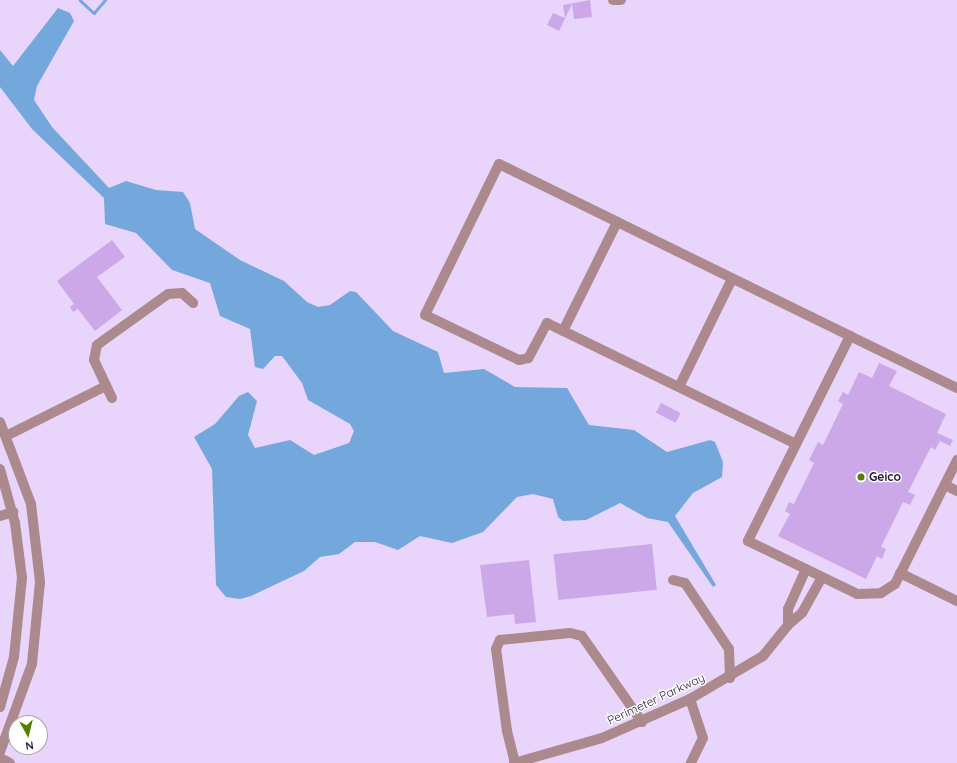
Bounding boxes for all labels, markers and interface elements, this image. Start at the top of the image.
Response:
place label: Geico [869,470,901,484]
marker: Geico [856,472,866,482]
street label: Perimeter Parkway [605,670,707,728]
north arrow [8,715,48,755]
text: N [25,738,35,753]

